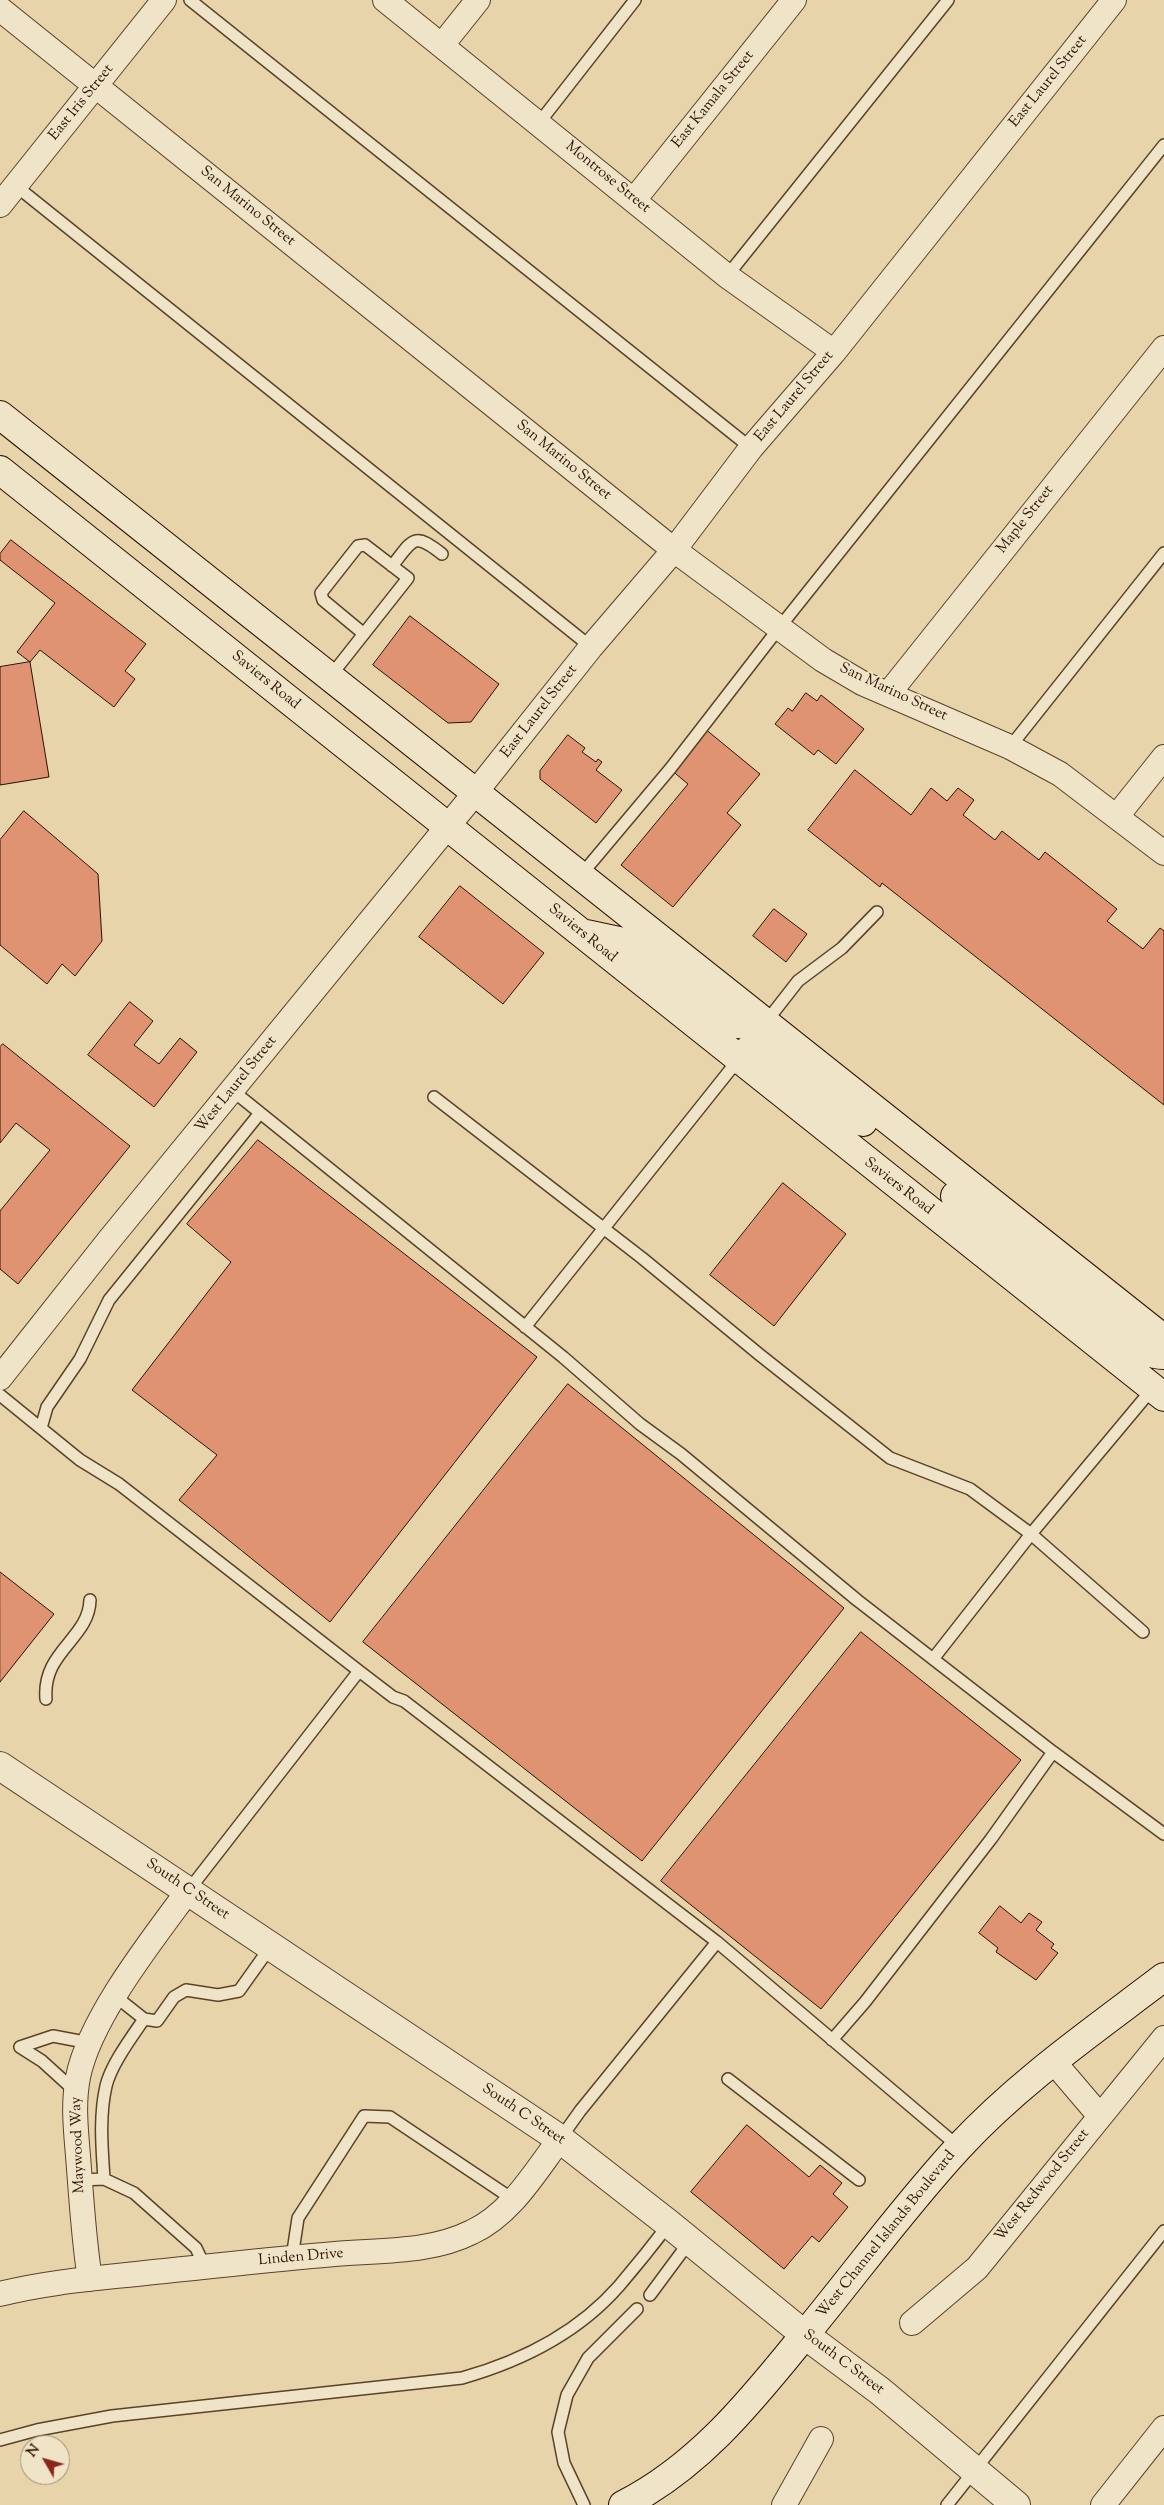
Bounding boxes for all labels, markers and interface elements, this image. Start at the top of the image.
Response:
street label: East Laurel Street [1006,32,1092,132]
street label: East Kamala Street [669,48,759,152]
street label: East Iris Street [46,61,118,145]
street label: Montrose Street [561,138,653,218]
street label: San Marino Street [196,163,298,251]
street label: East Laurel Street [752,348,838,446]
street label: San Marino Street [512,417,614,505]
street label: Maple Street [994,482,1058,558]
street label: Saviers Road [227,648,303,714]
street label: San Marino Street [836,660,950,726]
street label: East Laurel Street [498,662,582,762]
street label: Saviers Road [544,901,620,967]
street label: West Laurel Street [192,1033,282,1137]
street label: Saviers Road [860,1154,936,1220]
street label: South C Street [142,1855,232,1925]
street label: South C Street [478,2080,568,2150]
street label: Maywood Way [68,2096,90,2194]
street label: West Redwood Street [992,2126,1094,2246]
street label: West Channel Islands Boulevard [814,2148,960,2322]
street label: Linden Drive [258,2245,344,2271]
street label: South C Street [799,2327,887,2399]
north arrow [20,2435,70,2485]
text: N [23,2441,45,2462]

